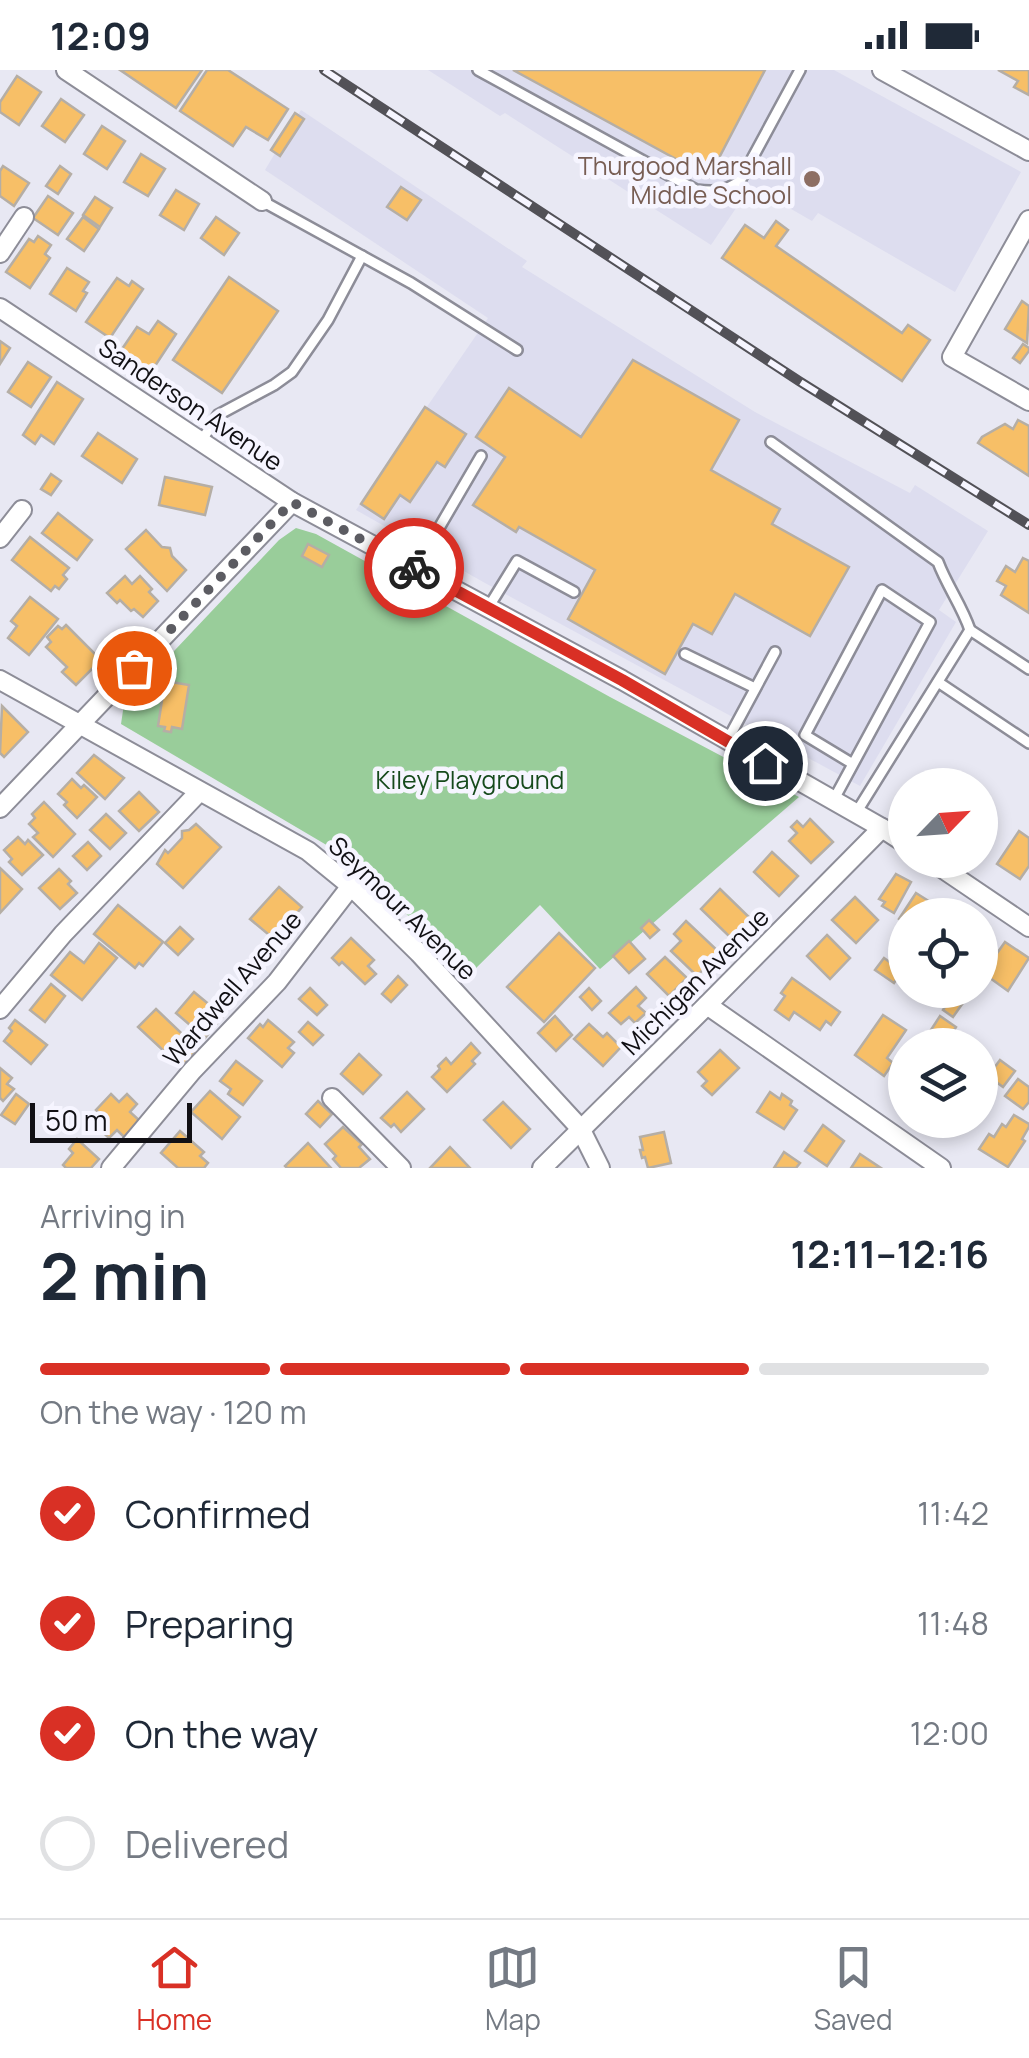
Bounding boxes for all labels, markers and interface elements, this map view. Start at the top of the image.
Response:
text: 12:09 [50,9,151,61]
place label: Thurgood Marshall Middle School [578,148,792,212]
marker: Thurgood Marshall Middle School [801,168,823,190]
street label: Sanderson Avenue [92,329,290,479]
courier [364,518,464,618]
icon: bike [387,541,442,596]
pin [92,626,177,711]
icon: bag [107,641,162,696]
pin [723,721,808,806]
icon: home [738,736,793,791]
park label: Kiley Playground [376,762,564,797]
north arrow [888,768,998,878]
map controls [888,768,998,1138]
street label: Seymour Avenue [321,828,485,988]
button: locate [888,898,998,1008]
street label: Michigan Avenue [614,900,776,1062]
street label: Wardwell Avenue [155,903,309,1073]
button: layers [888,1028,998,1138]
scale bar [30,1098,192,1142]
text: 50 m [45,1101,108,1139]
text: Arriving in [40,1194,185,1238]
text: 12:11–12:16 [791,1227,989,1279]
text: 2 min [40,1231,209,1320]
text: On the way · 120 m [40,1390,307,1434]
icon: check [40,1486,95,1541]
text: Confirmed [125,1487,311,1539]
text: 11:42 [917,1491,989,1535]
icon: check [40,1596,95,1651]
text: Preparing [125,1597,294,1649]
text: 11:48 [917,1601,989,1645]
icon: check [40,1706,95,1761]
text: On the way [125,1707,318,1759]
text: 12:00 [910,1711,989,1755]
text: Delivered [125,1817,289,1869]
tab: Home [136,1940,212,2038]
tab: Map [485,1940,541,2038]
tab: Saved [814,1940,893,2038]

